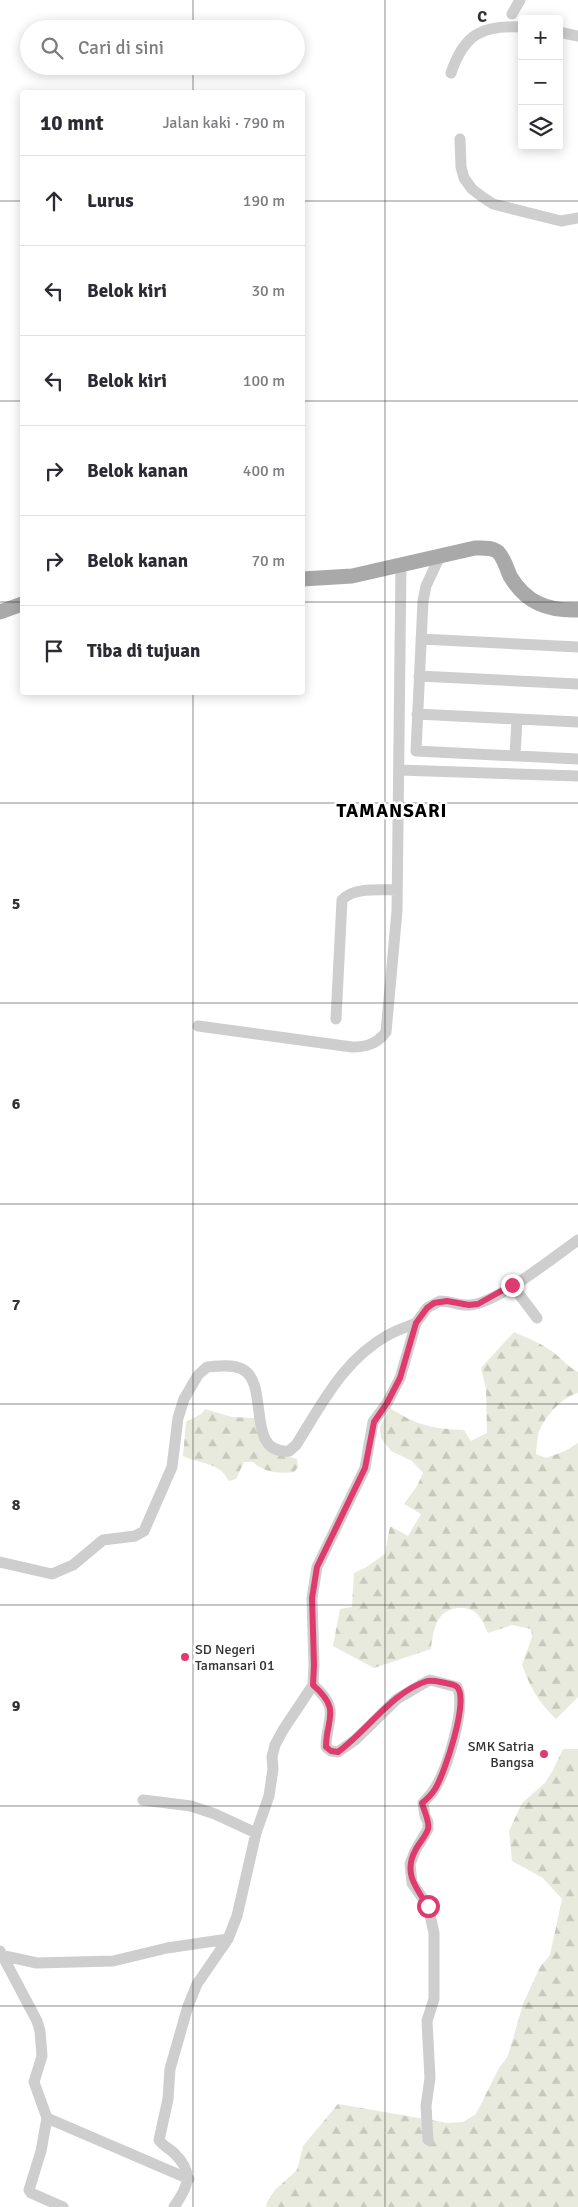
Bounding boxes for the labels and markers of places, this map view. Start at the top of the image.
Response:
place label: SD Negeri Tamansari 01 [195,1641,274,1674]
marker: SD Negeri Tamansari 01 [179,1651,191,1663]
place label: SMK Satria Bangsa [468,1738,534,1771]
marker: SMK Satria Bangsa [538,1748,550,1760]

